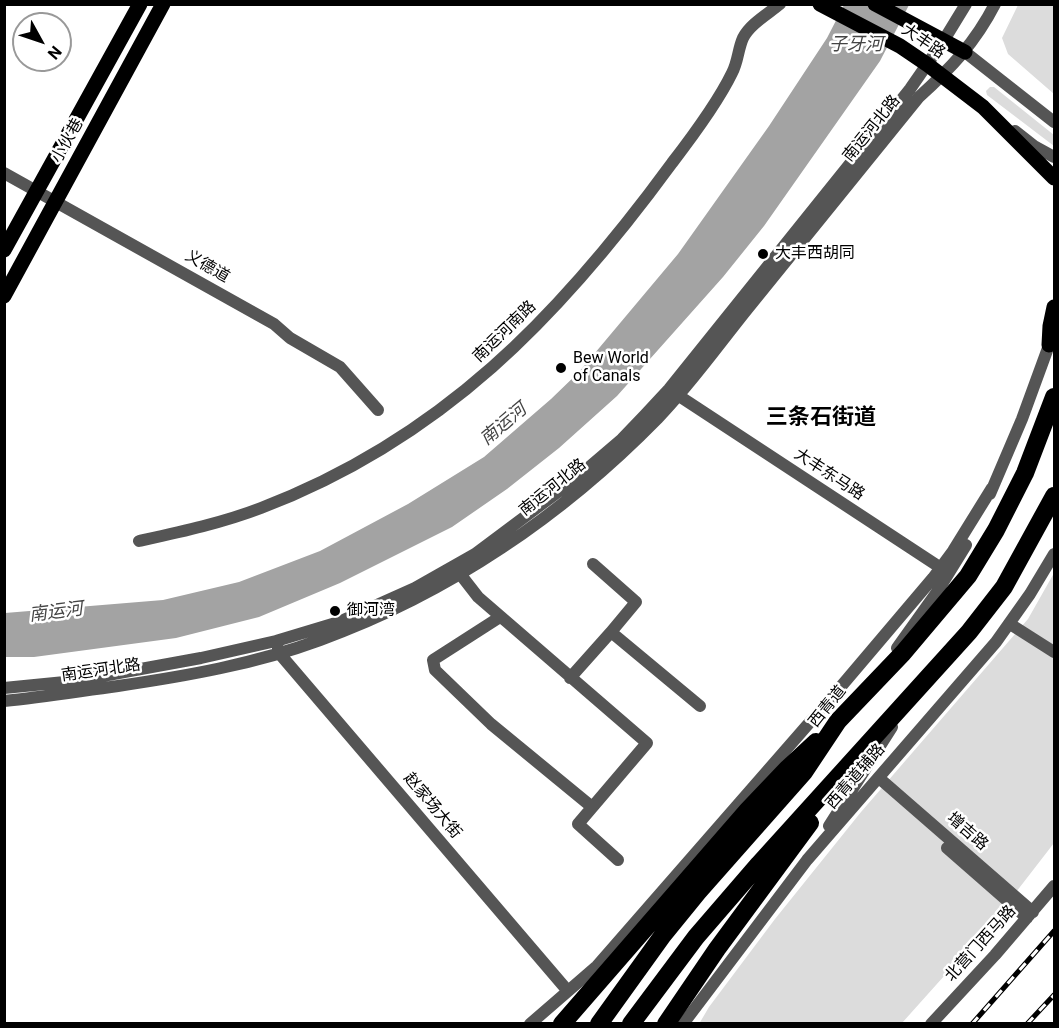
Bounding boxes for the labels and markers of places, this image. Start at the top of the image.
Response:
place label: 大丰西胡同 [775,244,855,264]
marker: 大丰西胡同 [756,247,770,261]
place label: Bew World of Canals [573,349,649,387]
marker: Bew World of Canals [554,361,568,375]
place label: 御河湾 [347,601,395,621]
marker: 御河湾 [328,604,342,618]

